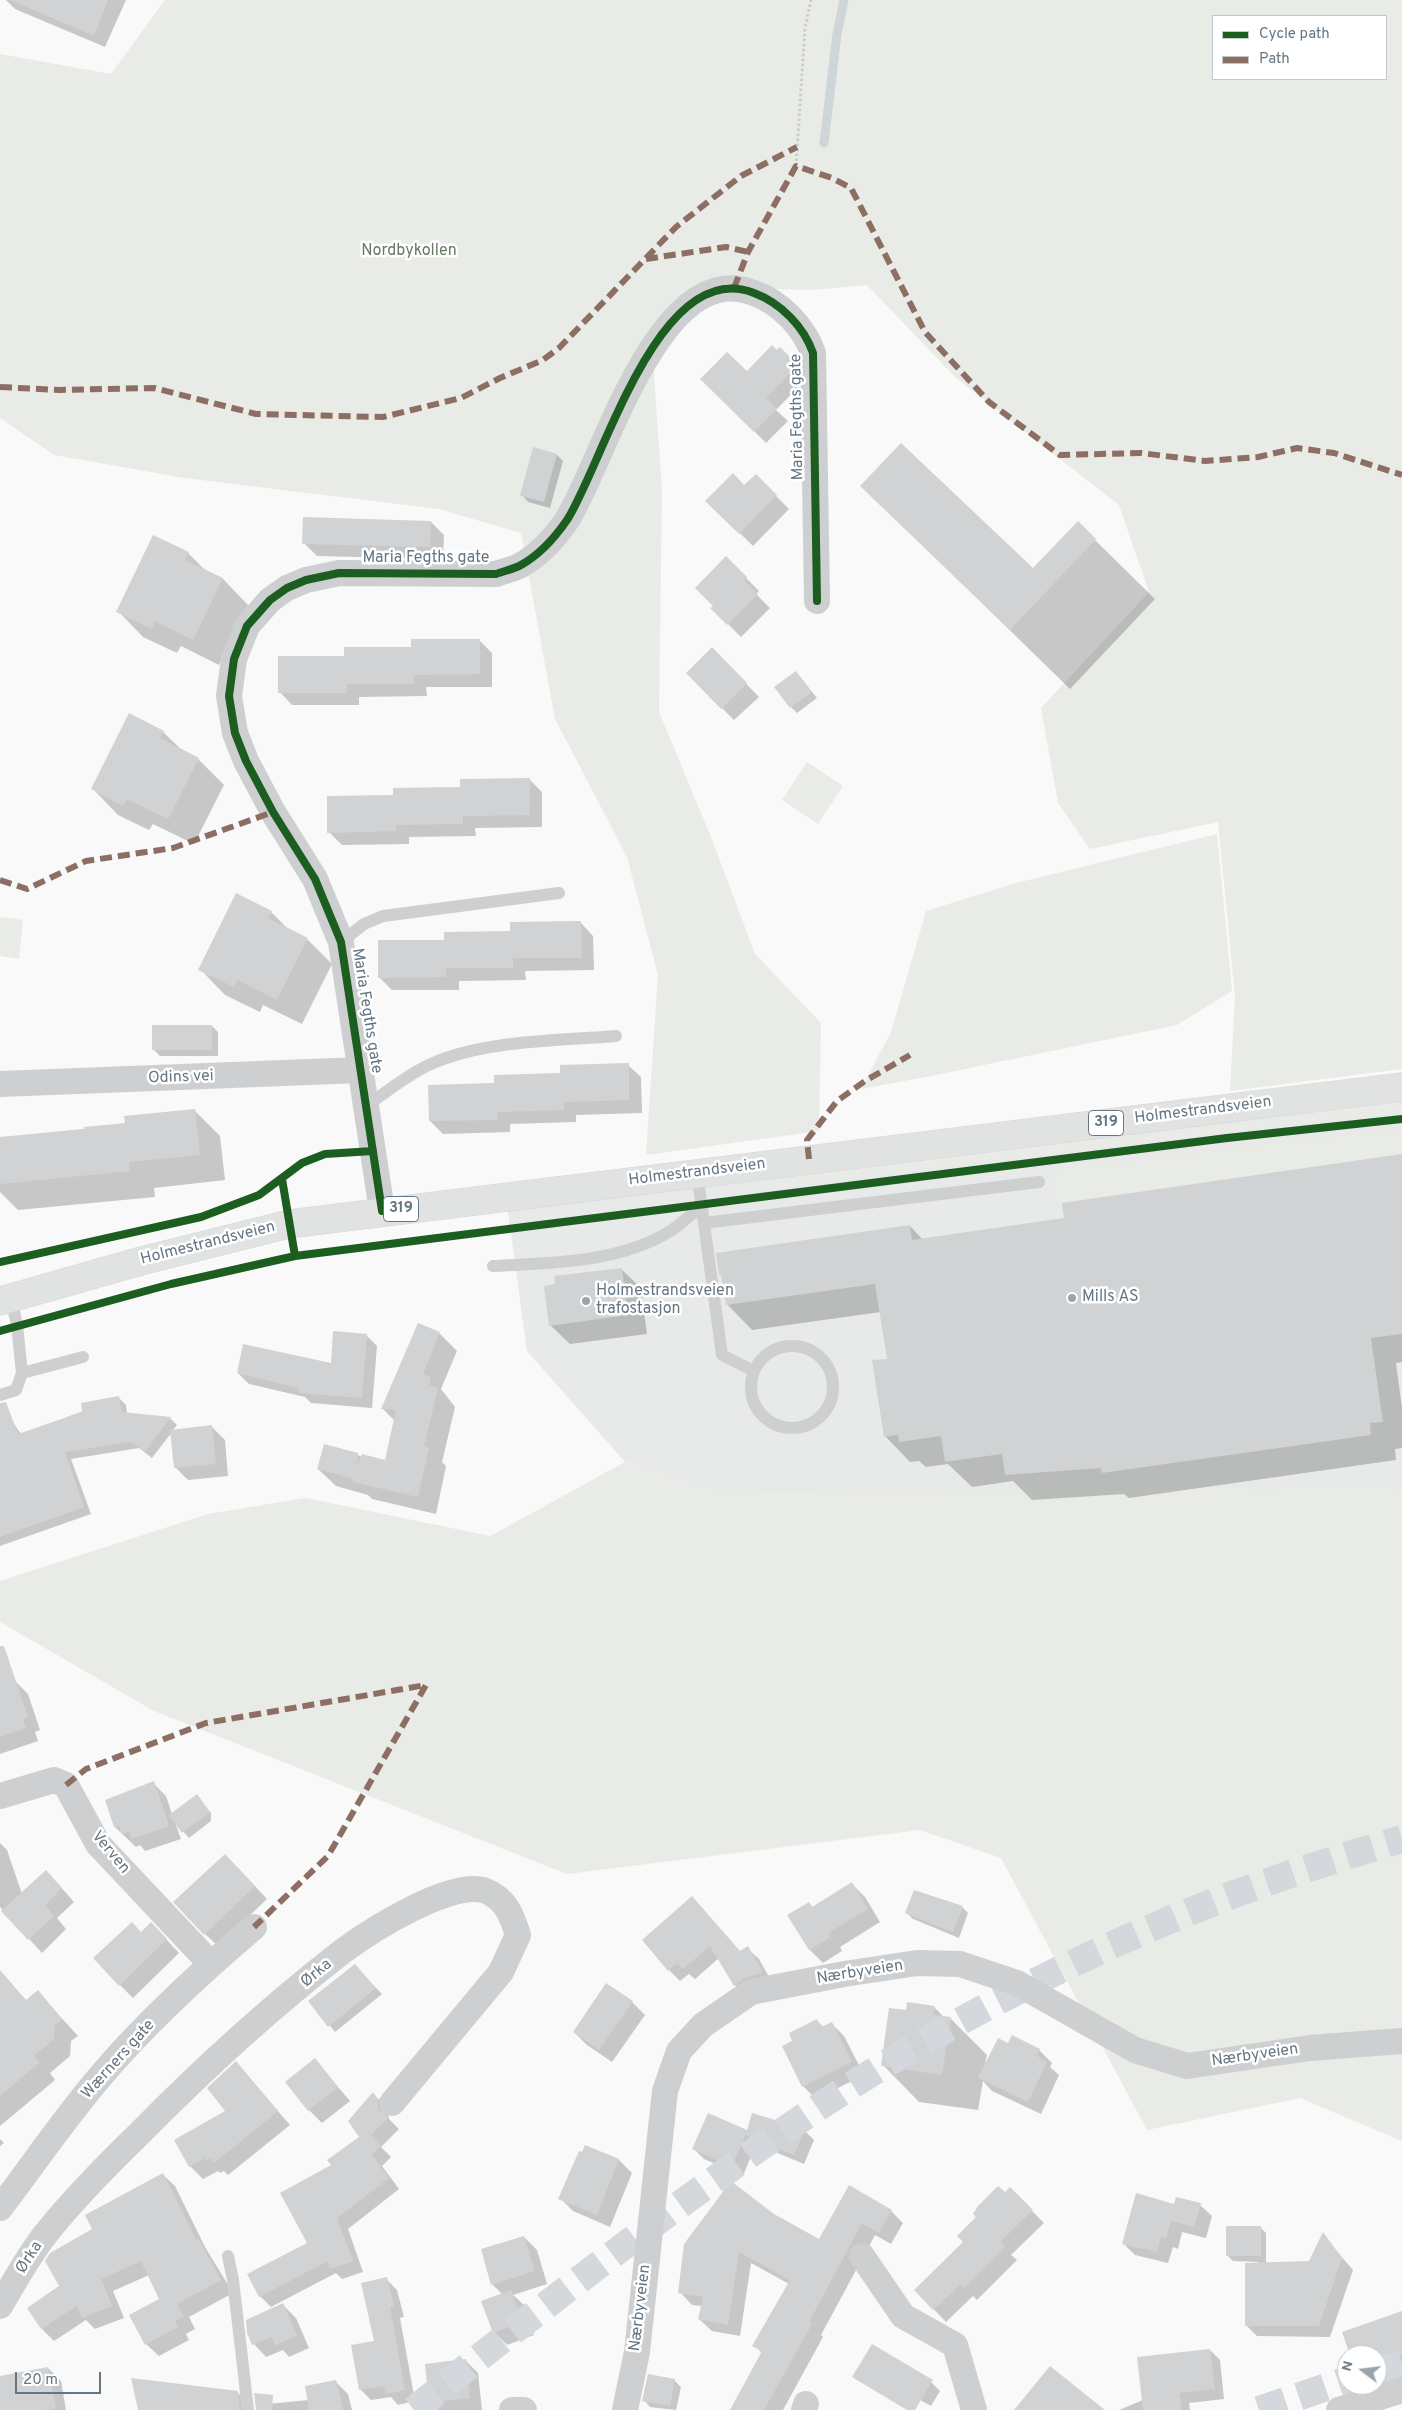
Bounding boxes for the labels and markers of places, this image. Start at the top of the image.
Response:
place label: Holmestrandsveien trafostasjon [596,1282,734,1320]
place label: Mills AS [1082,1288,1139,1308]
marker: Mills AS [1066,1292,1078,1304]
marker: Holmestrandsveien trafostasjon [580,1295,592,1307]

